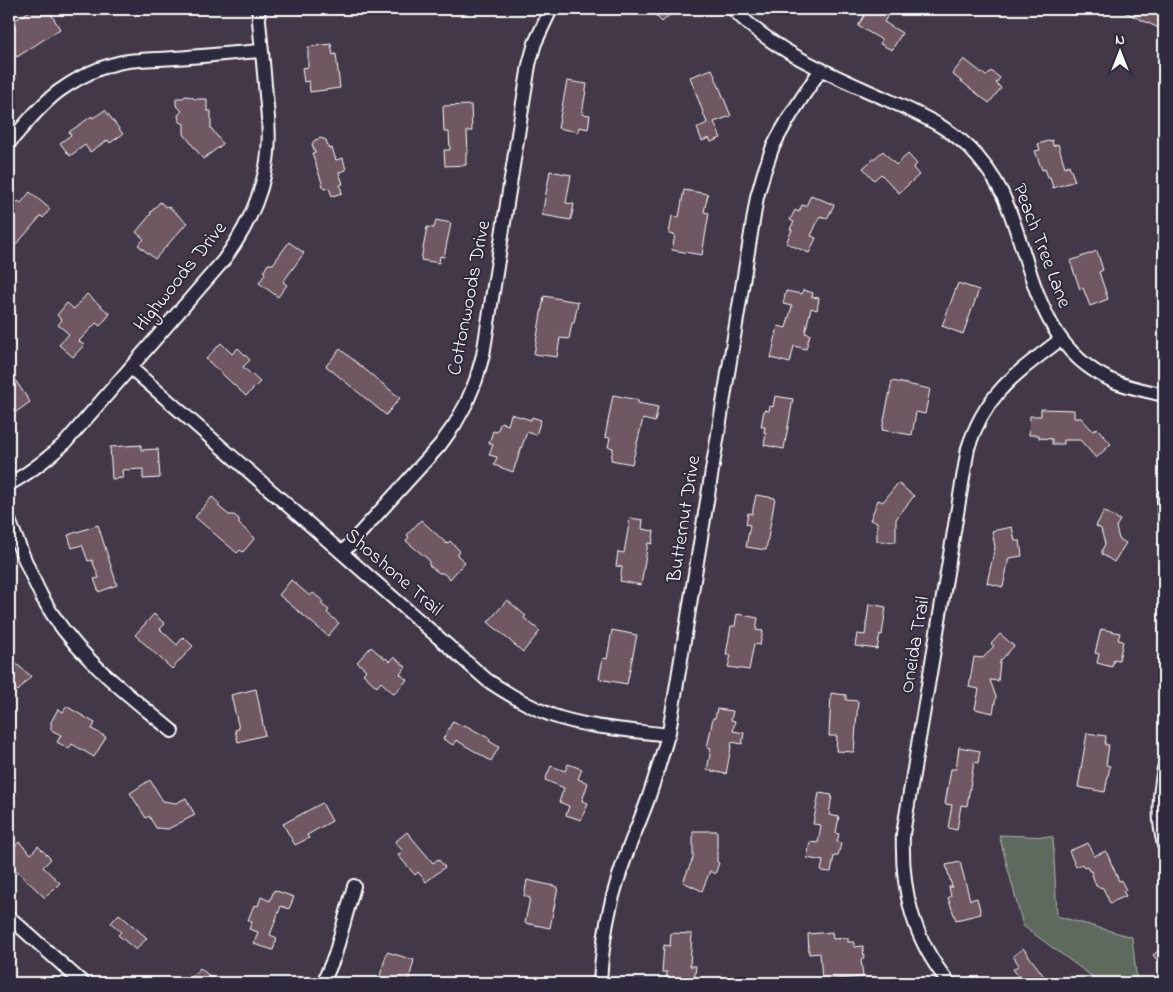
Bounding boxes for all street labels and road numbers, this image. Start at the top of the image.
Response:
street label: Peach Tree Lane [1004,180,1078,312]
street label: Highwoods Drive [127,215,235,339]
street label: Cottonwoods Drive [441,218,499,378]
street label: Butternut Drive [660,453,709,586]
street label: Shoshone Trail [337,522,449,624]
street label: Oneida Trail [893,594,939,696]

